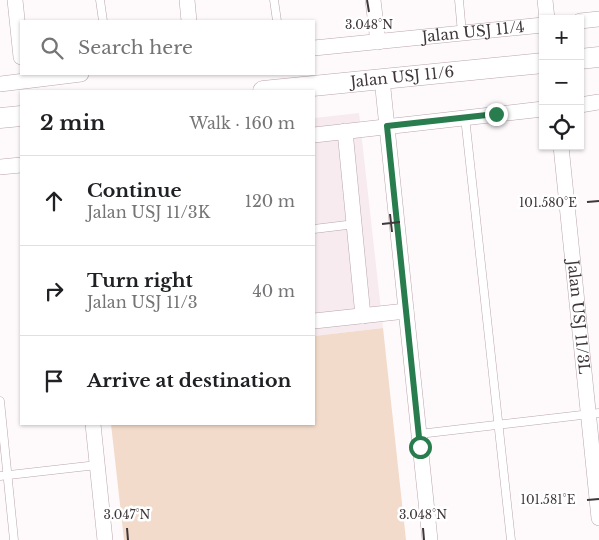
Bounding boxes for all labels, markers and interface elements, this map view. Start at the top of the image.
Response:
map controls [539,15,584,150]
button: + [539,15,584,60]
text: 3.048°N [345,17,393,32]
street label: Jalan USJ 11/4 [419,17,525,46]
search box [20,20,315,75]
icon: search [38,34,66,62]
text: Search here [78,36,193,59]
button: − [539,60,584,105]
street label: Jalan USJ 11/6 [347,62,455,91]
route end [485,103,508,126]
button: locate [539,105,584,150]
text: 2 min [40,110,105,136]
text: Walk · 160 m [190,113,295,133]
text: Continue [87,179,182,202]
icon: ahead [40,187,68,215]
text: 120 m [245,191,295,211]
text: 101.580°E [519,195,577,210]
text: Jalan USJ 11/3K [87,202,210,222]
street label: Jalan USJ 11/3L [563,257,594,375]
text: Turn right [87,269,193,292]
icon: right [40,277,68,305]
text: 40 m [252,281,295,301]
text: Jalan USJ 11/3 [87,292,198,312]
icon: arrive [40,367,68,395]
text: Arrive at destination [87,369,291,392]
route start [409,436,432,459]
text: 101.581°E [521,492,576,507]
text: 3.047°N [104,507,151,522]
text: 3.048°N [399,507,447,522]

